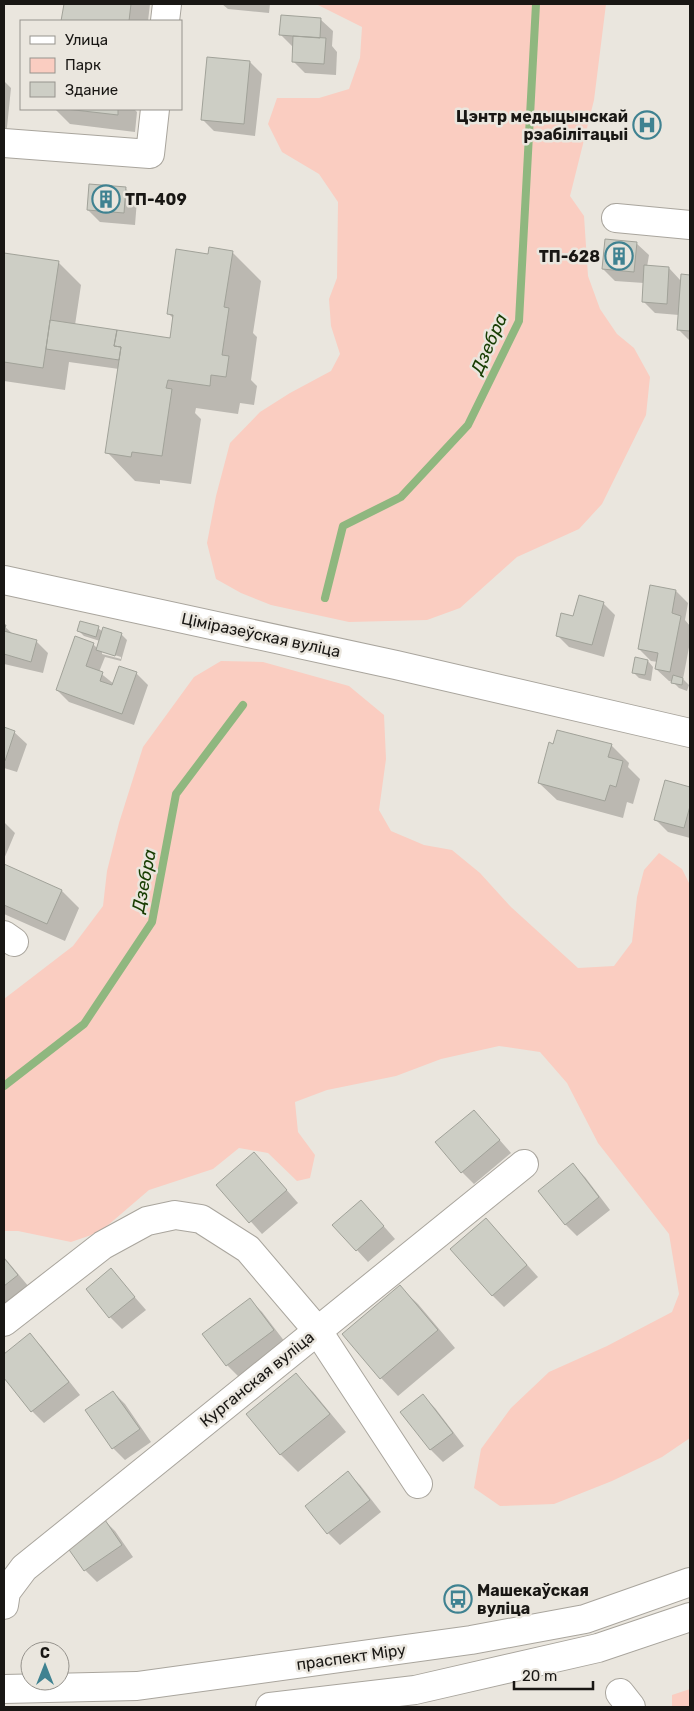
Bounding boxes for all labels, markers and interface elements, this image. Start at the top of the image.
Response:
legend [20,20,182,110]
text: Улица [65,31,108,49]
text: Парк [65,56,101,74]
text: Здание [65,81,118,99]
place label: Цэнтр медыцынскай рэабілітацыі [456,107,628,144]
hospital icon: Цэнтр медыцынскай рэабілітацыі [632,110,662,140]
building icon: ТП-409 [91,184,121,214]
place label: ТП-409 [125,190,187,209]
building icon: ТП-628 [604,241,634,271]
place label: ТП-628 [539,247,600,266]
water label: Дзебра [465,310,512,380]
street label: Ціміразеўская вуліца [180,609,342,661]
water label: Дзебра [127,847,161,916]
street label: Курганская вуліца [196,1327,318,1431]
place label: Машекаўская вуліца [477,1581,589,1618]
bus stop icon: Машекаўская вуліца [443,1584,473,1614]
street label: праспект Міру [295,1640,407,1674]
north arrow [20,1641,70,1691]
text: С [40,1645,50,1662]
scale bar [514,1658,593,1690]
text: 20 m [522,1667,557,1685]

